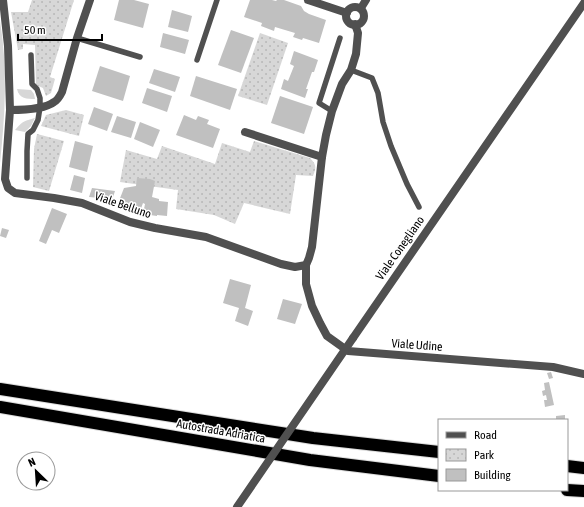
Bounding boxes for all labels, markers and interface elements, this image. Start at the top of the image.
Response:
scale bar [18,16,102,42]
text: 50 m [24,23,46,37]
street label: Viale Belluno [93,189,154,221]
street label: Viale Conegliano [373,213,427,283]
street label: Viale Udine [391,336,443,354]
street label: Autostrada Adriatica [176,416,266,446]
legend [438,419,568,491]
text: Road [474,428,497,442]
text: Park [474,448,495,462]
north arrow [16,451,56,491]
text: N [26,455,37,469]
text: Building [474,468,512,482]

